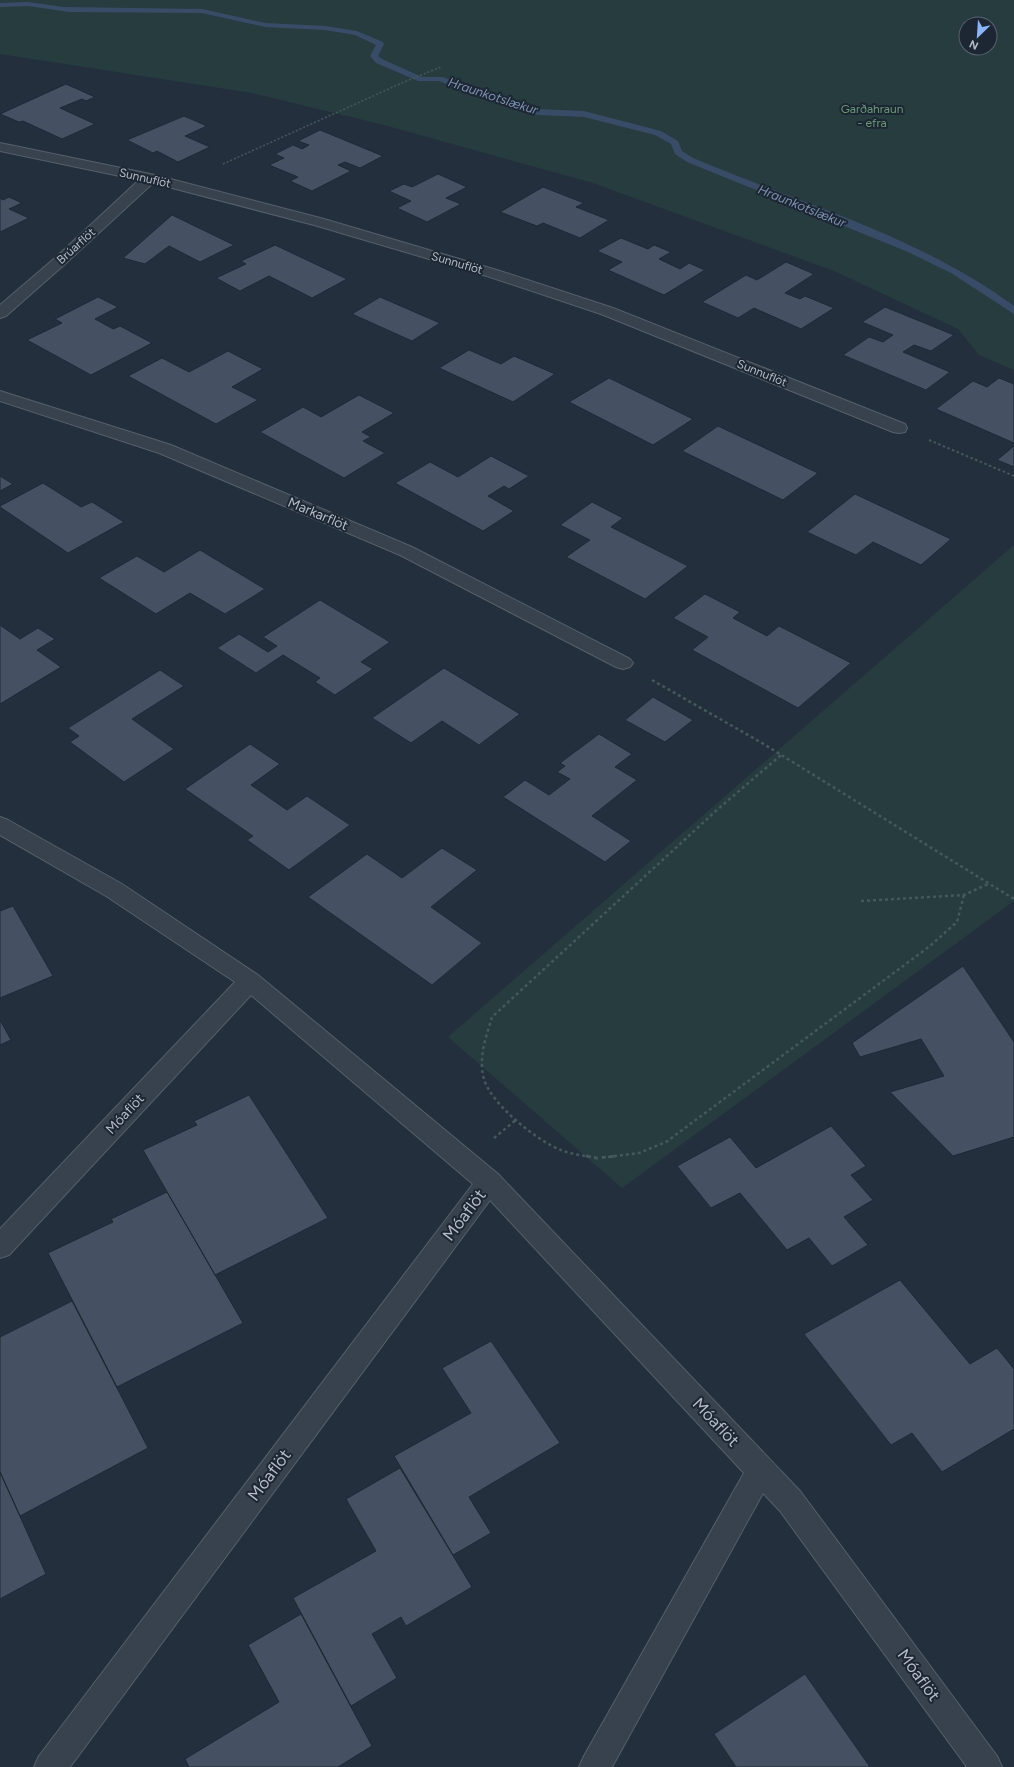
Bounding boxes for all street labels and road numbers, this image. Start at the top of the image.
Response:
street label: Sunnuflöt [118,165,173,191]
street label: Brúarflöt [54,225,98,267]
street label: Sunnuflöt [430,249,485,277]
street label: Sunnuflöt [735,357,789,390]
street label: Markarflöt [285,494,351,534]
street label: Móaflöt [102,1090,148,1138]
street label: Móaflöt [438,1185,490,1245]
street label: Móaflöt [688,1394,744,1450]
street label: Móaflöt [243,1445,295,1505]
street label: Móaflöt [894,1645,944,1705]

